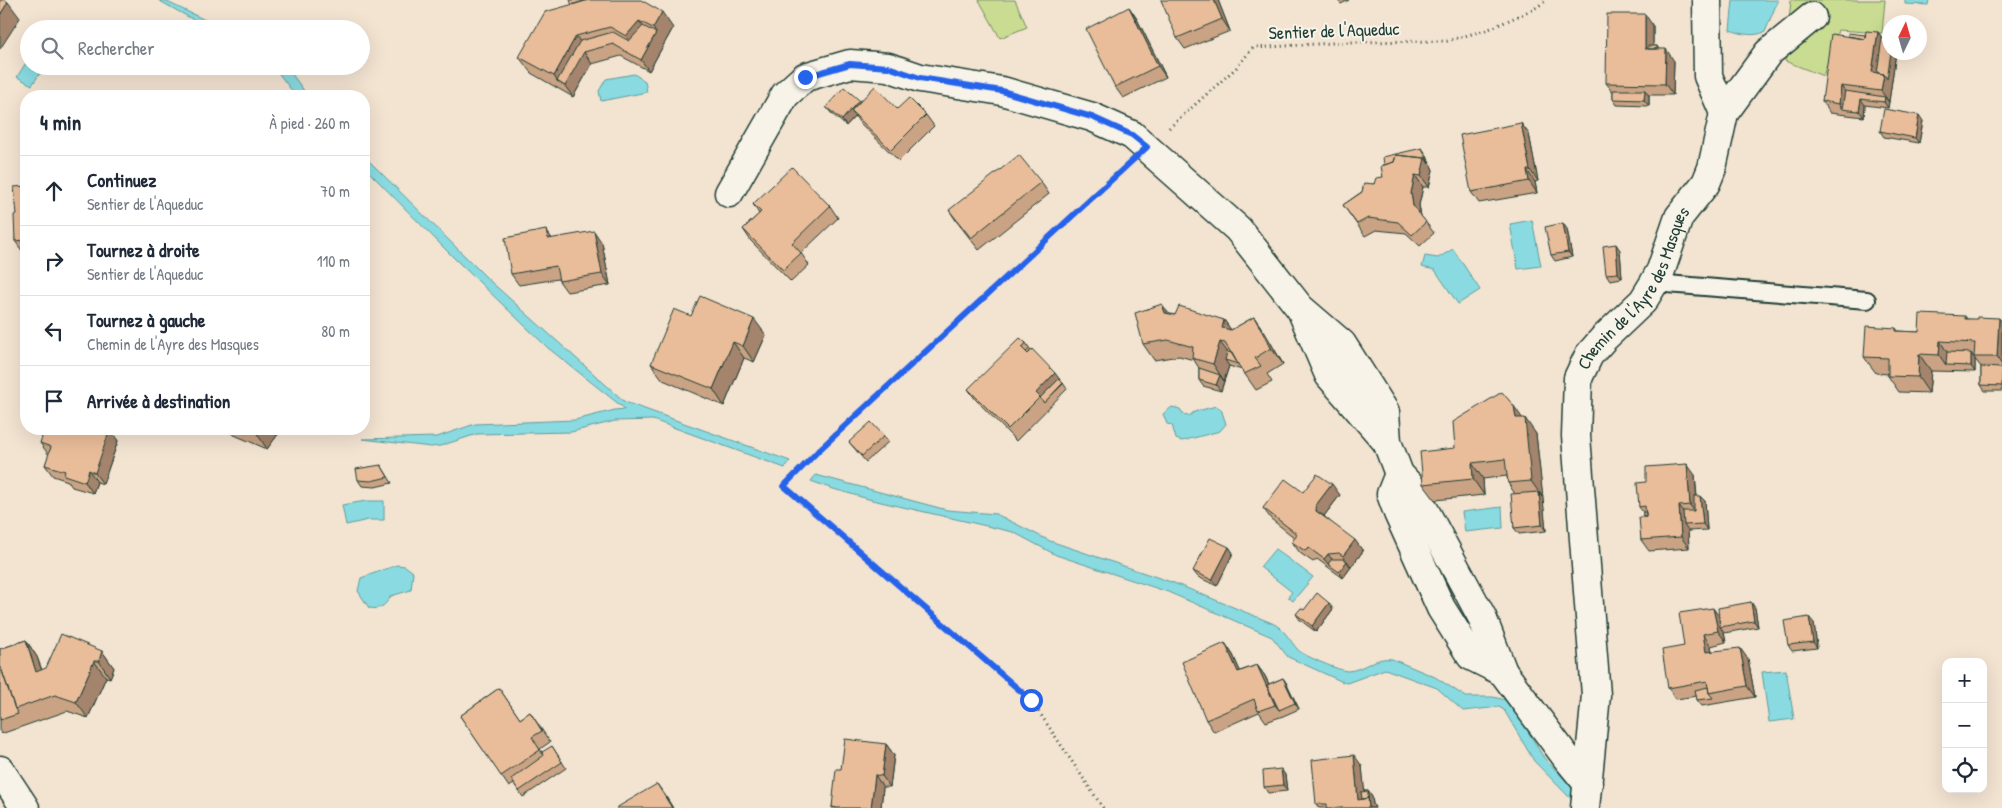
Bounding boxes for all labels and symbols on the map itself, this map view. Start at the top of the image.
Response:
north arrow [1882,15,1927,60]
street label: Sentier de l'Aqueduc [1268,16,1400,45]
route end [794,66,817,89]
street label: Chemin de l'Ayre des Masques [1571,200,1695,373]
route start [1020,689,1043,712]

